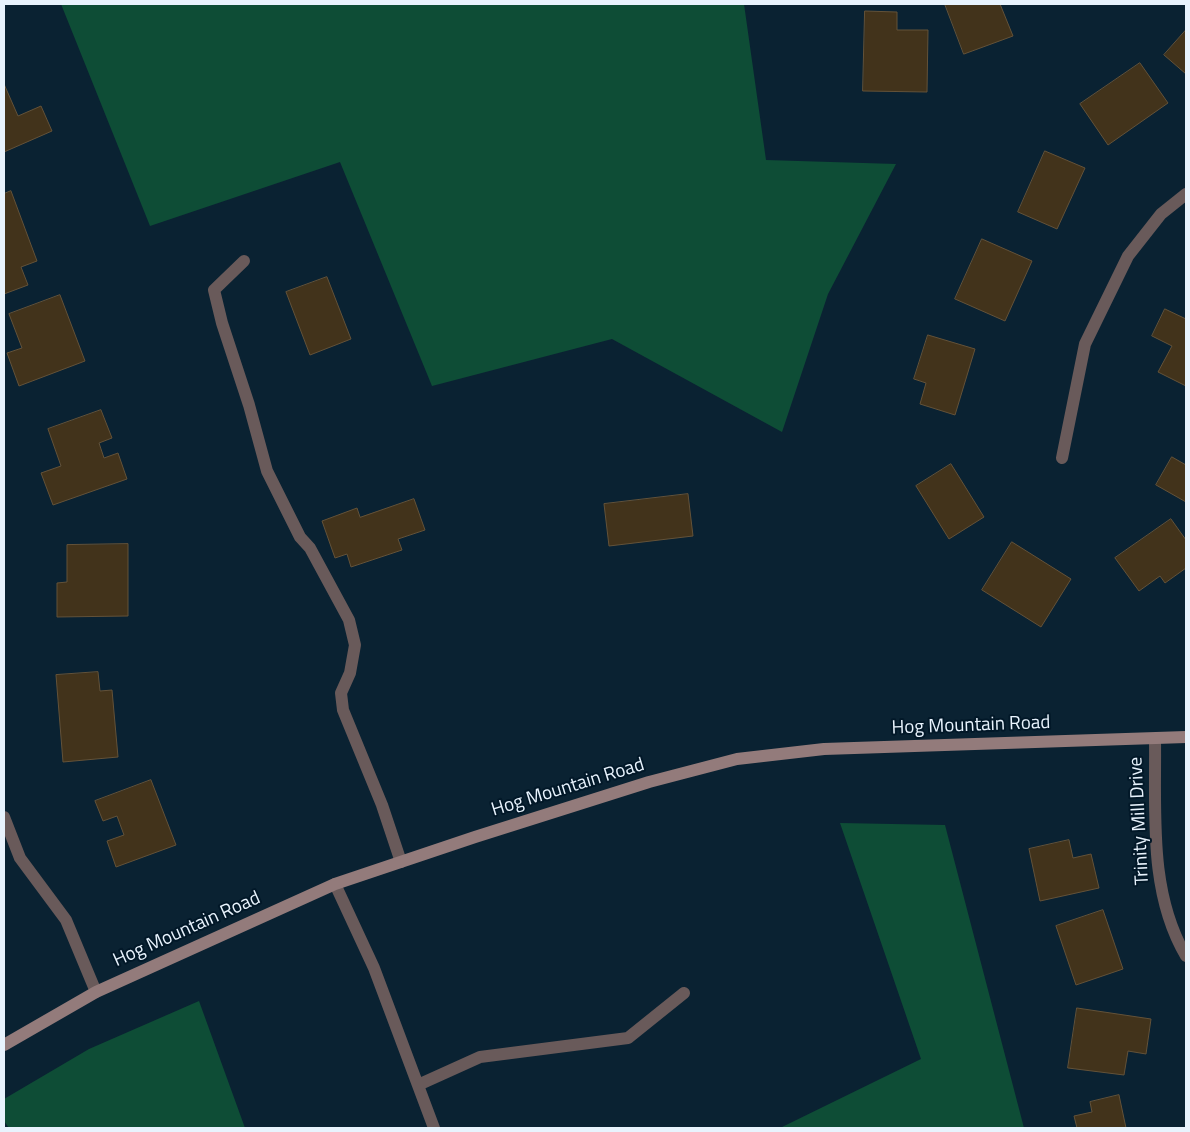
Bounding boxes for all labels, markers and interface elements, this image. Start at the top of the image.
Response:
street label: Hog Mountain Road [891,712,1051,740]
street label: Hog Mountain Road [489,754,647,822]
street label: Trinity Mill Drive [1125,756,1155,886]
street label: Hog Mountain Road [110,887,264,973]

